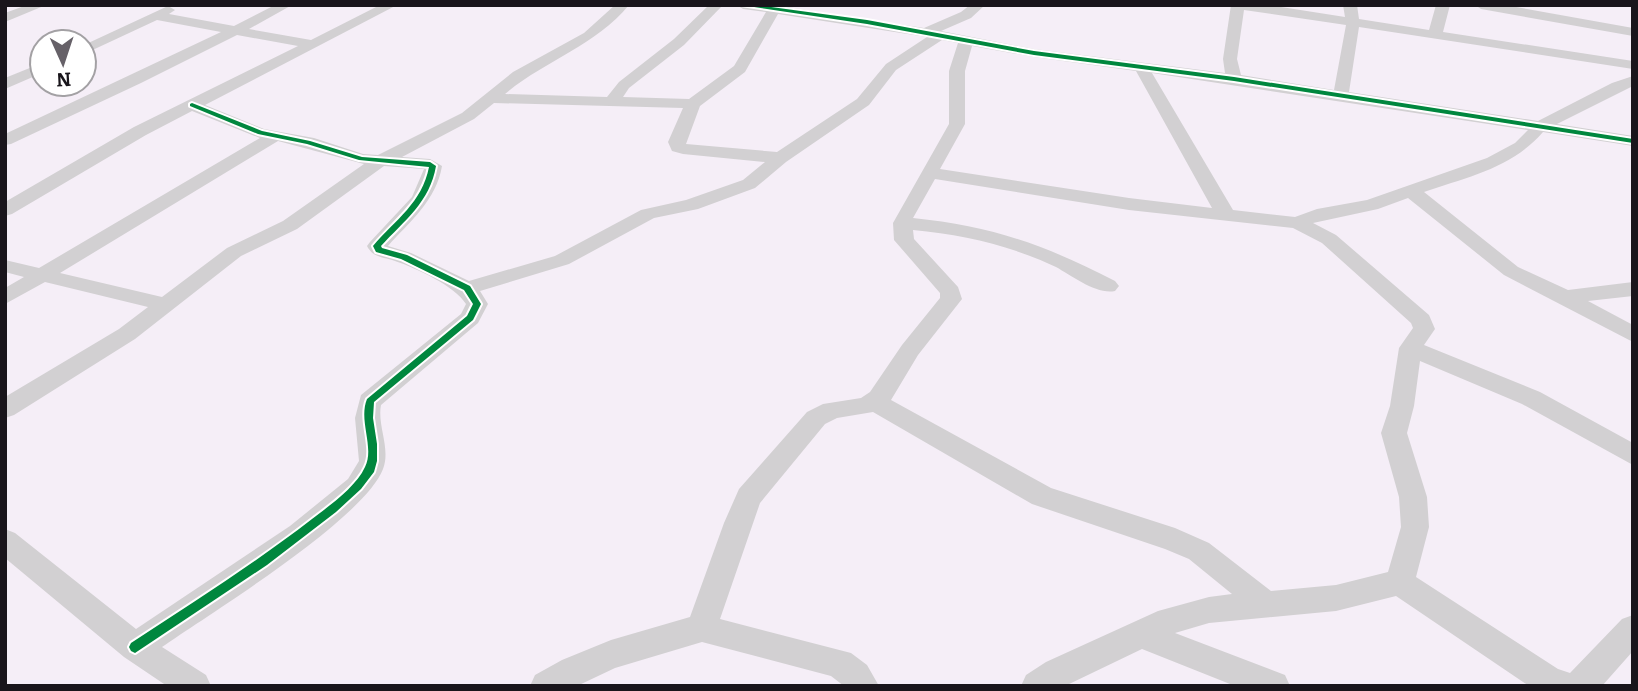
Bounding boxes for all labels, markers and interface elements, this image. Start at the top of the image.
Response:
north arrow [28,28,98,98]
text: N [56,68,72,91]

